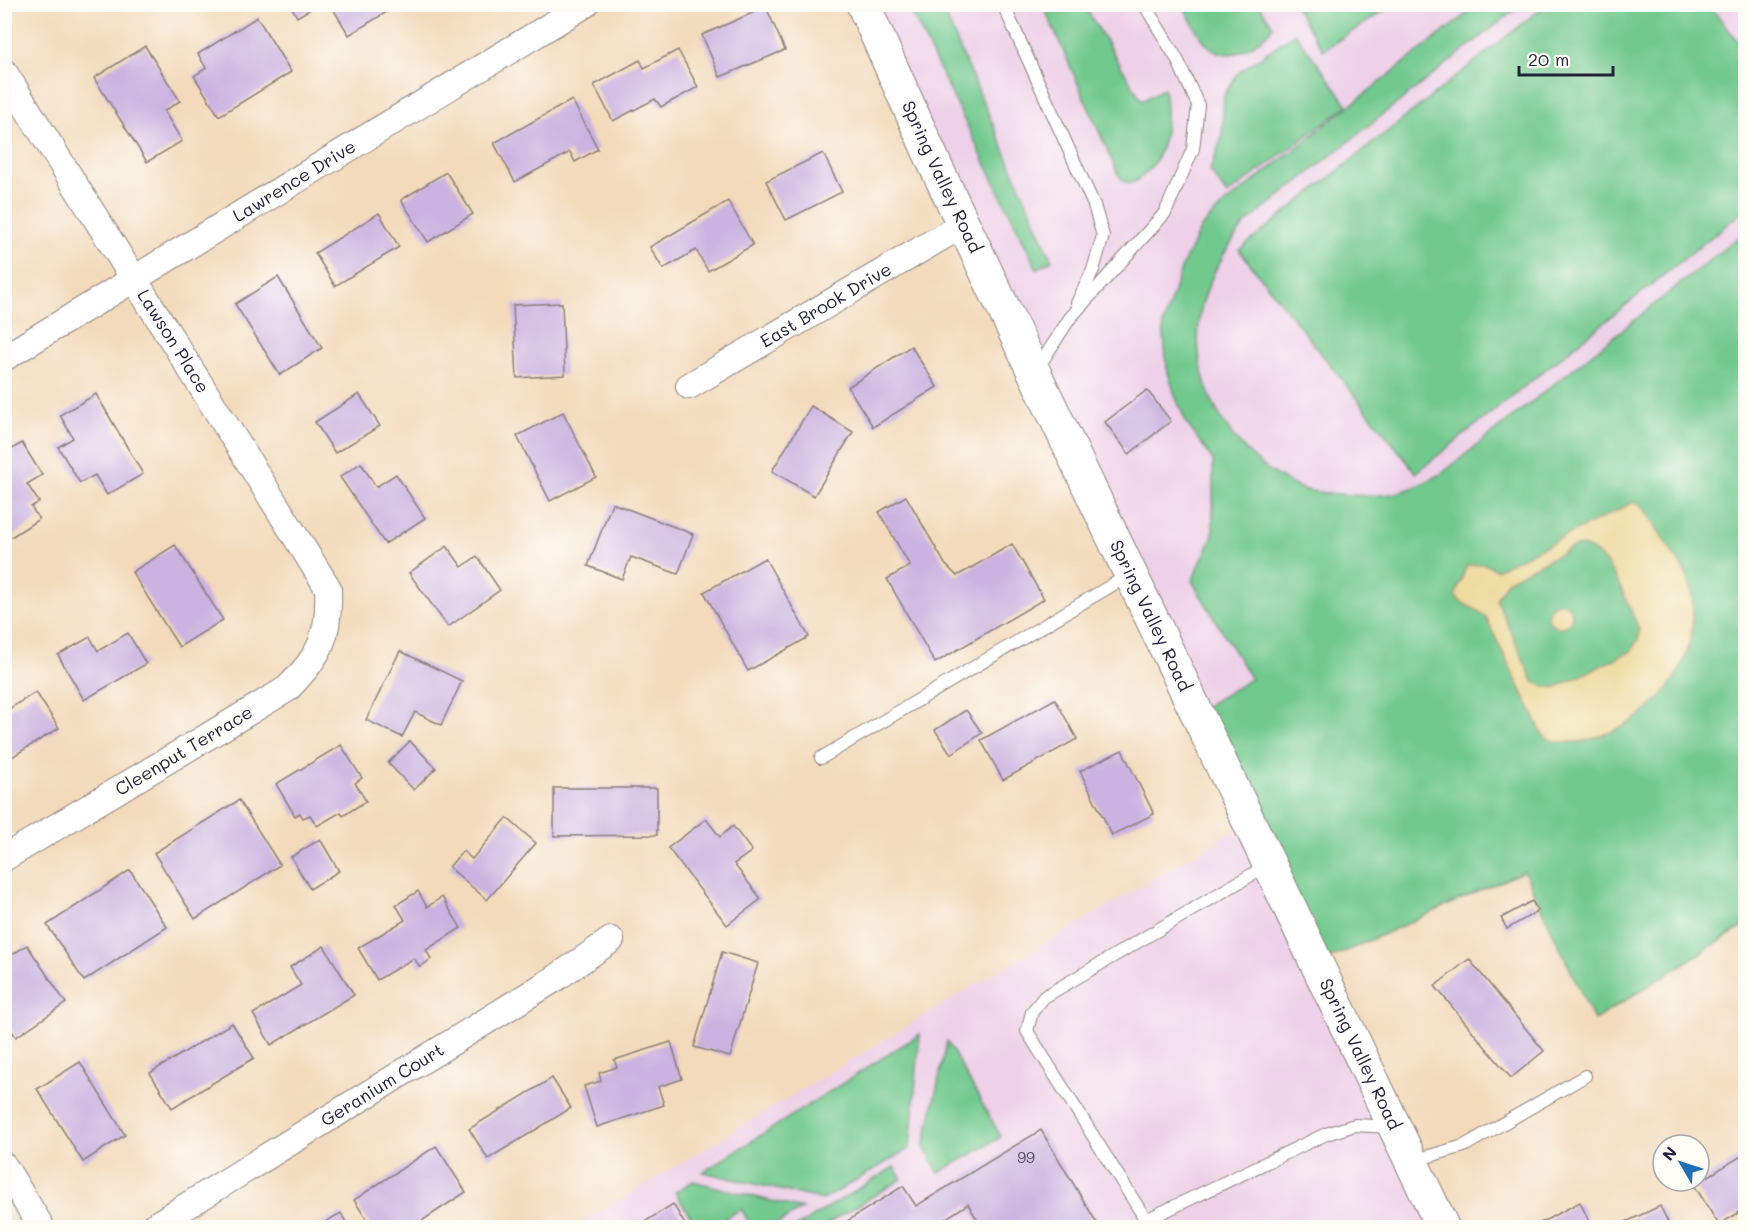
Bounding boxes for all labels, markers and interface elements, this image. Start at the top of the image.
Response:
scale bar [1519,39,1614,77]
text: 20 m [1528,47,1569,71]
street label: Spring Valley Road [897,97,988,257]
street label: Lawrence Drive [228,134,360,227]
street label: East Brook Drive [755,256,896,352]
street label: Lawson Place [132,284,216,397]
street label: Spring Valley Road [1105,536,1198,695]
street label: Cleenput Terrace [110,700,257,801]
street label: Spring Valley Road [1314,974,1407,1134]
street label: Geranium Court [316,1037,448,1131]
north arrow [1651,1133,1711,1193]
text: N [1657,1142,1681,1165]
house number: 99 [1017,1147,1035,1167]

